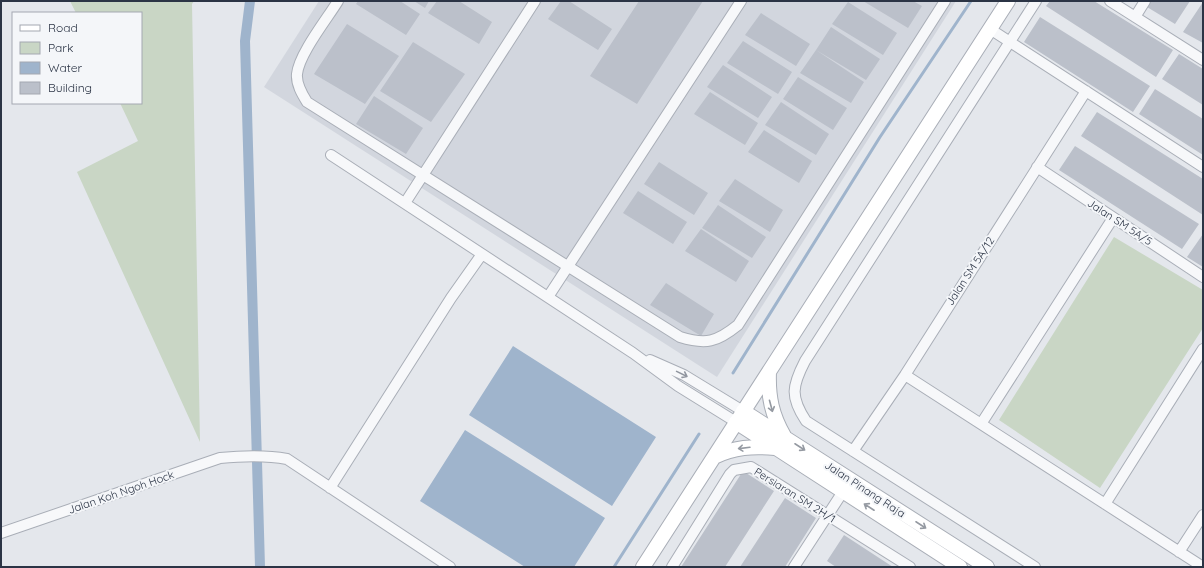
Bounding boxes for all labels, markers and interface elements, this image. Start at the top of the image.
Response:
legend [12,12,142,104]
text: Road [48,20,78,35]
text: Park [48,40,73,55]
text: Water [48,60,83,75]
text: Building [48,80,92,95]
street label: Jalan SM 5A/5 [1085,196,1155,248]
street label: Jalan SM 5A/12 [943,234,997,308]
one-way arrow [676,371,688,378]
one-way arrow [768,400,775,413]
one-way arrow [794,443,805,451]
one-way arrow [738,444,751,452]
street label: Jalan Pinang Raja [822,458,908,520]
street label: Persiaran SM 2H/1 [752,464,838,526]
street label: Jalan Koh Ngoh Hock [66,467,176,517]
one-way arrow [863,503,874,511]
one-way arrow [915,521,927,529]

